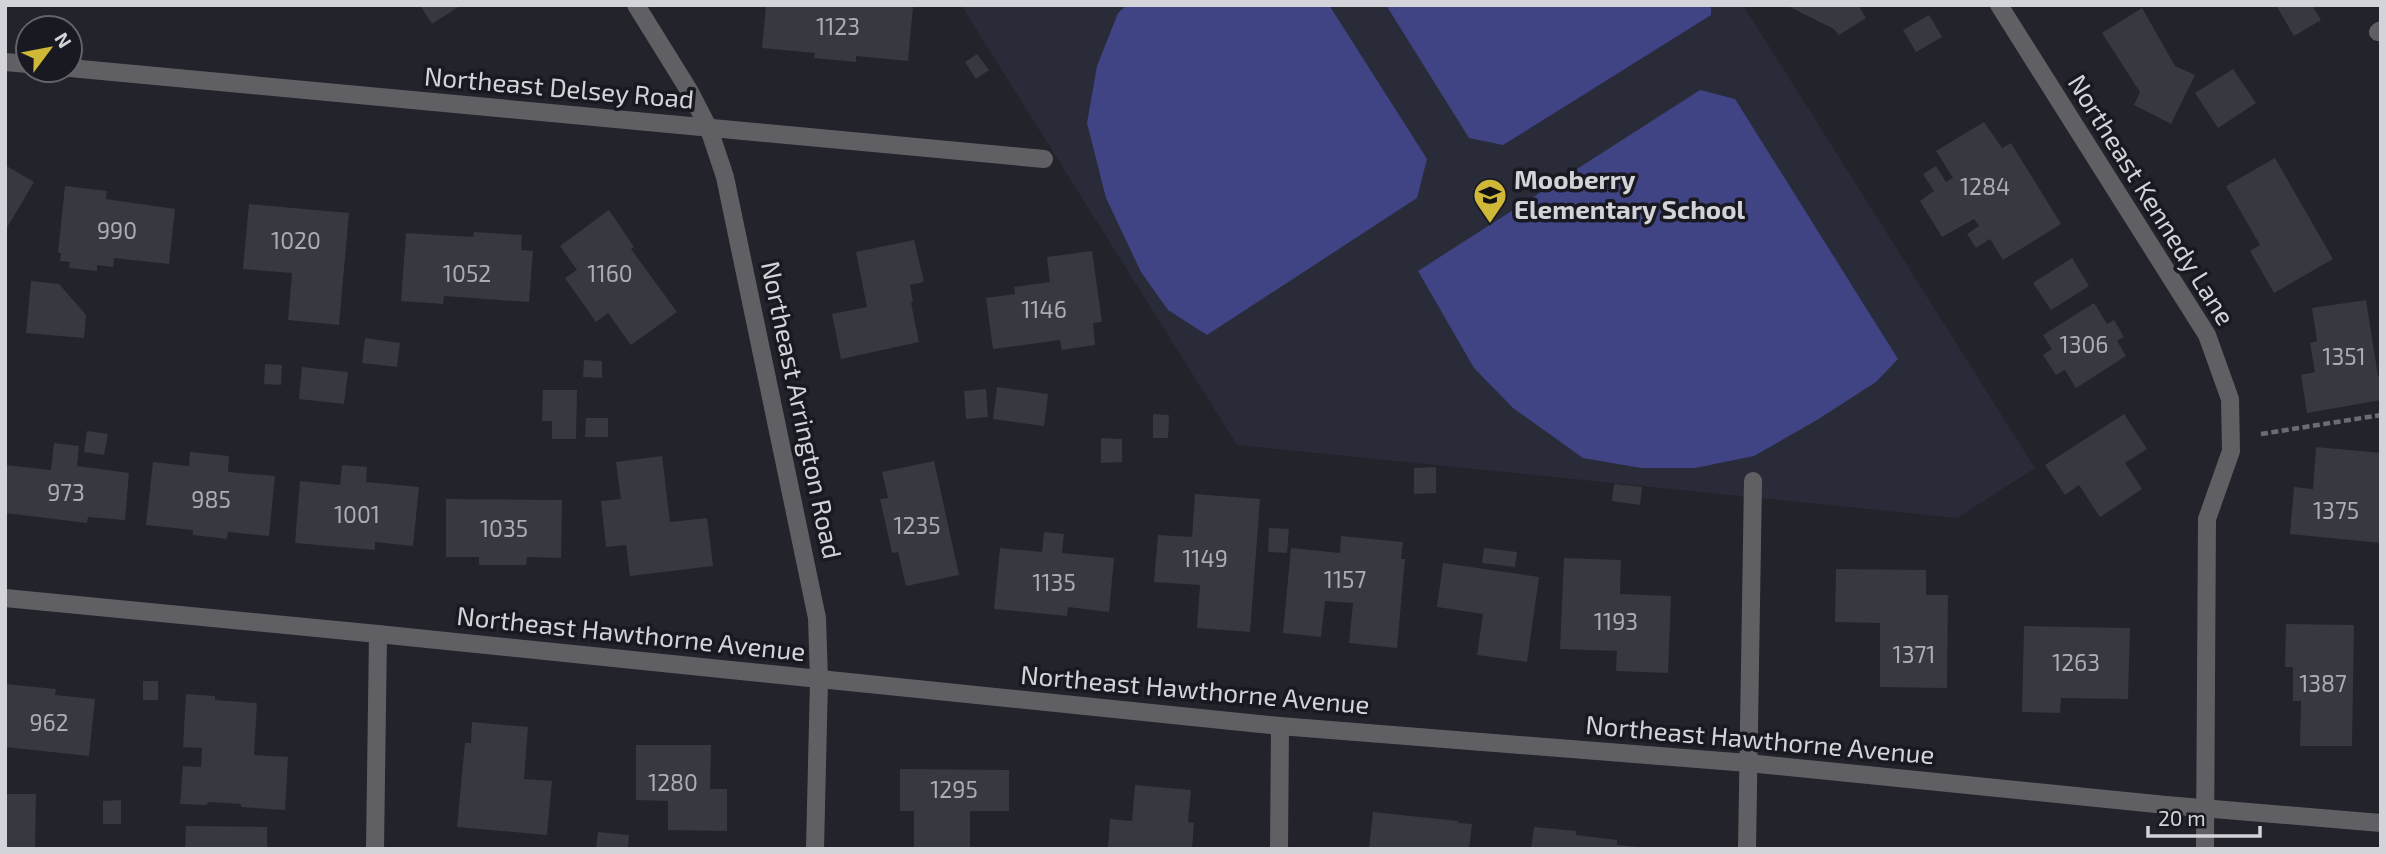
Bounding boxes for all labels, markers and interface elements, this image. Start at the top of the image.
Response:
house number: 1123 [816,12,860,40]
north arrow [14,14,84,84]
text: N [50,28,77,52]
street label: Northeast Delsey Road [423,59,695,114]
street label: Northeast Kennedy Lane [2062,68,2242,330]
place label: Mooberry Elementary School [1514,163,1746,225]
house number: 1284 [1960,172,2010,200]
school or university icon: Mooberry Elementary School [1471,176,1509,225]
house number: 990 [97,216,137,244]
house number: 1020 [271,226,321,254]
street label: Northeast Arrington Road [756,258,849,561]
house number: 1052 [443,259,491,287]
house number: 1160 [587,259,633,287]
house number: 1146 [1021,295,1067,323]
house number: 1306 [2060,330,2108,358]
house number: 1351 [2322,342,2366,370]
house number: 973 [47,478,85,506]
house number: 985 [191,485,231,513]
house number: 1375 [2313,496,2359,524]
house number: 1001 [334,500,380,528]
house number: 1235 [893,511,941,539]
house number: 1035 [480,514,528,542]
house number: 1149 [1182,544,1228,572]
house number: 1157 [1324,565,1366,593]
house number: 1135 [1032,568,1076,596]
street label: Northeast Hawthorne Avenue [455,599,807,666]
house number: 1193 [1594,607,1638,635]
house number: 1371 [1893,640,1935,668]
house number: 1263 [2052,648,2100,676]
street label: Northeast Hawthorne Avenue [1019,658,1371,719]
house number: 1387 [2299,669,2347,697]
house number: 962 [29,708,69,736]
street label: Northeast Hawthorne Avenue [1584,708,1936,769]
house number: 1280 [648,768,698,796]
house number: 1295 [930,775,978,803]
scale bar [2148,794,2260,838]
text: 20 m [2158,805,2206,830]

